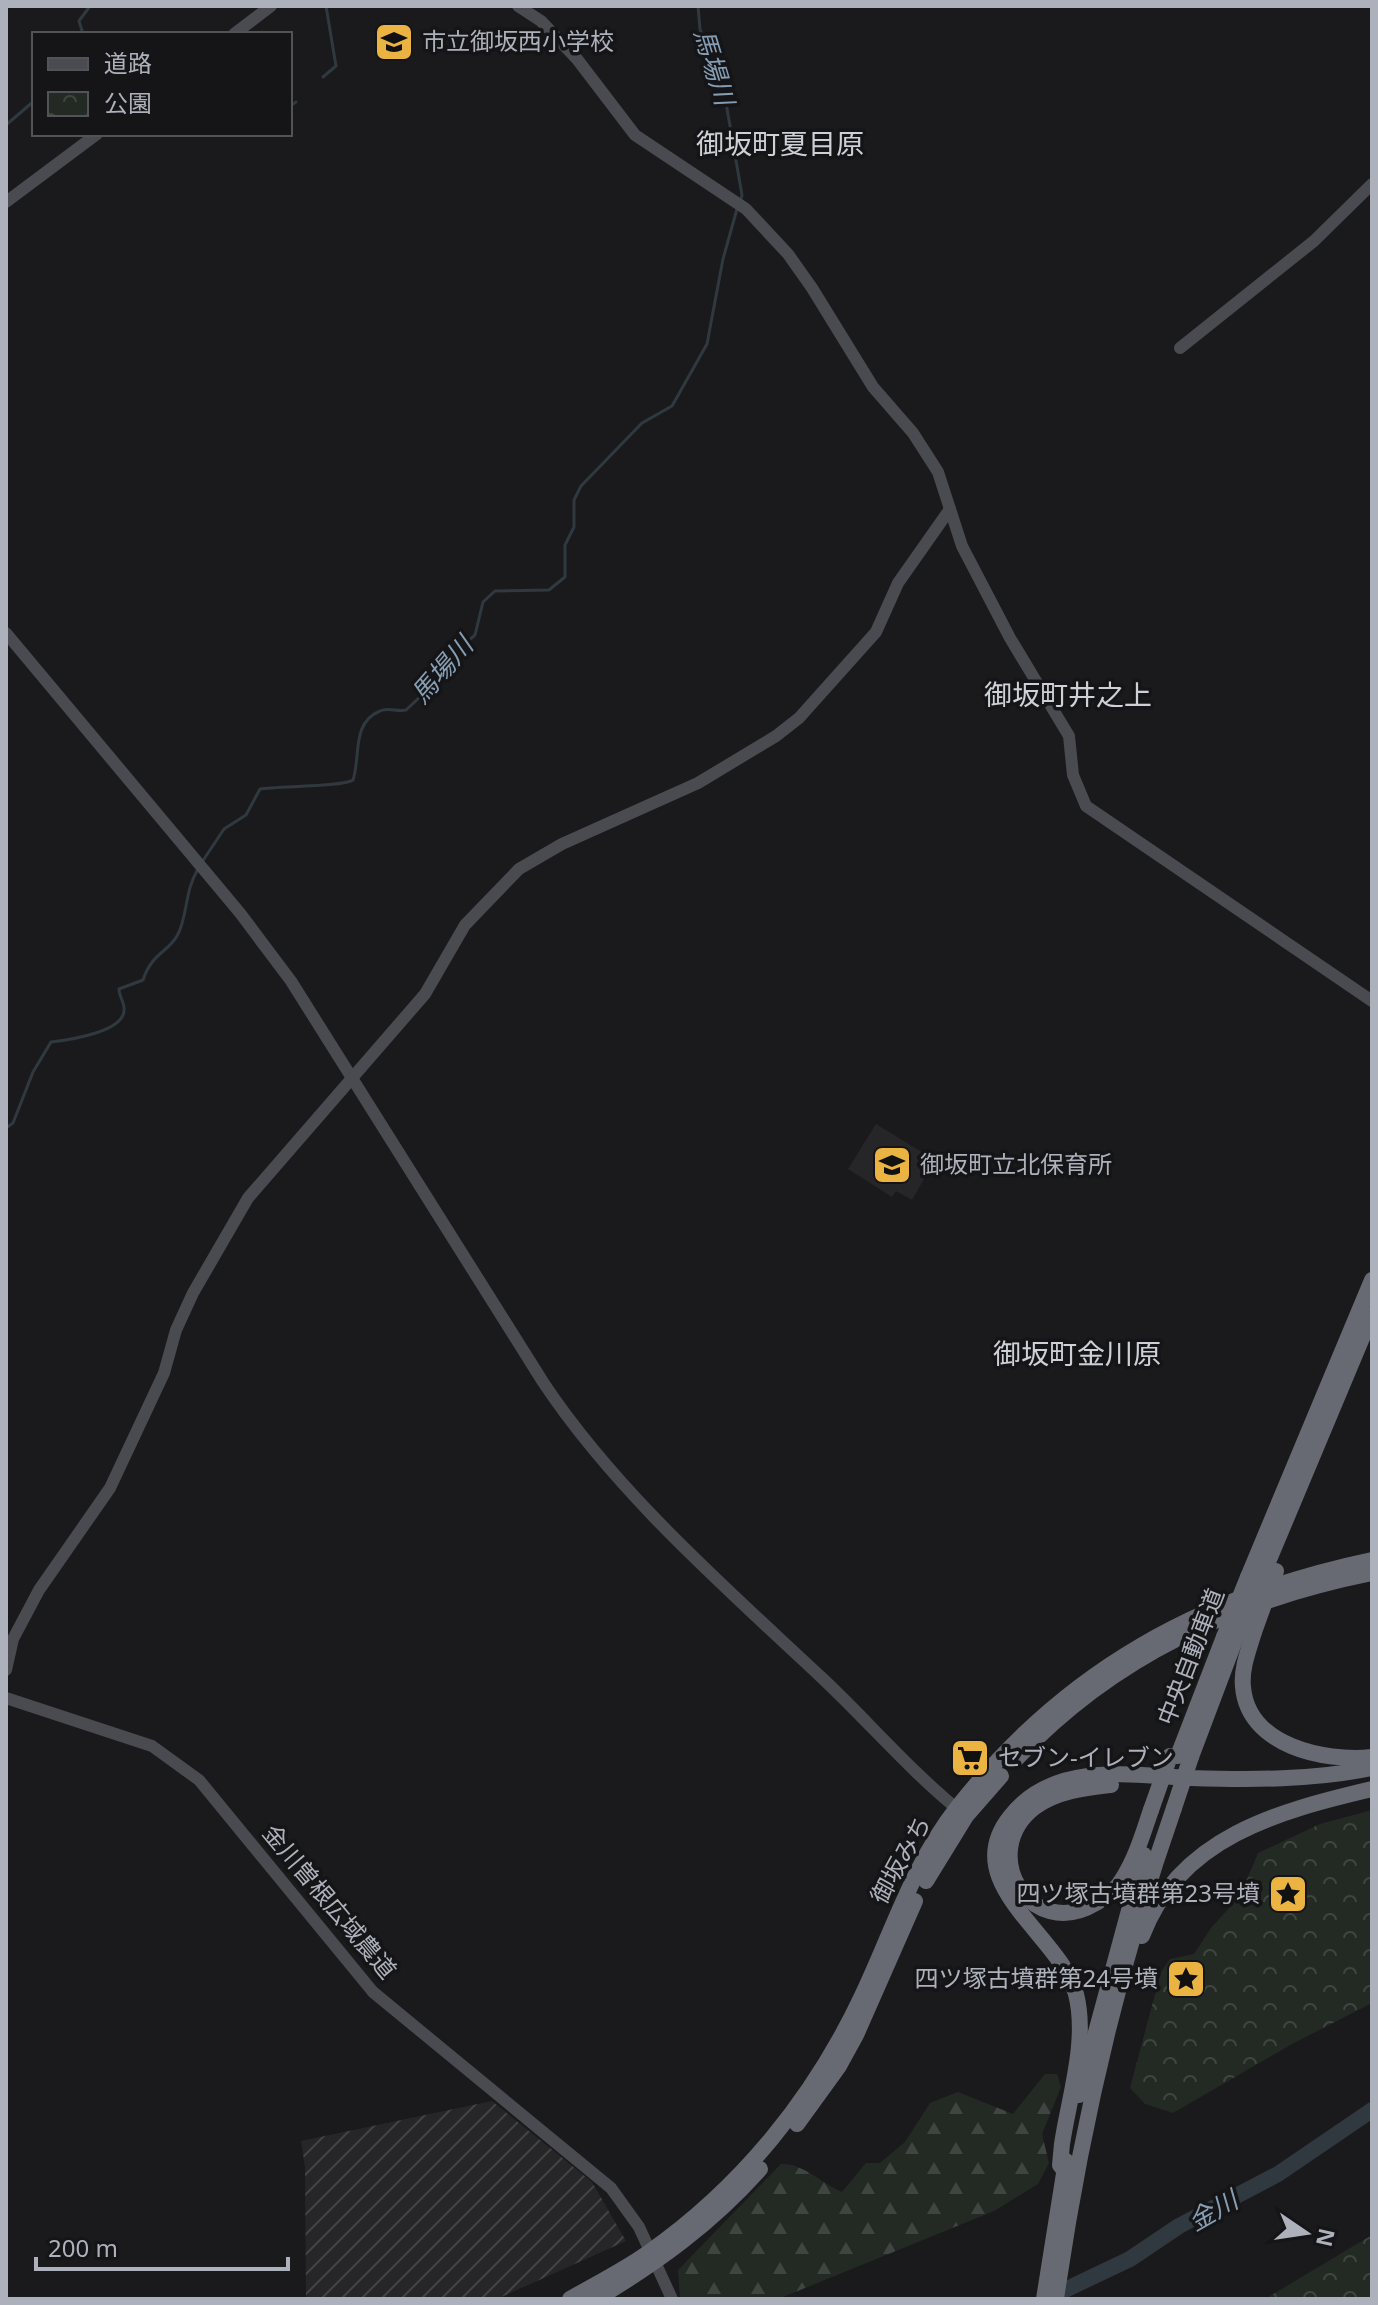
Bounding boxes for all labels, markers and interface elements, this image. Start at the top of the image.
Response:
school or university icon: 市立御坂西小学校 [373,21,415,63]
place label: 市立御坂西小学校 [422,24,614,57]
water label: 馬場川 [686,24,744,112]
legend [32,32,292,136]
text: 道路 [104,46,152,79]
text: 公園 [104,86,152,119]
district label: 御坂町夏目原 [696,124,864,162]
water label: 馬場川 [402,626,482,711]
district label: 御坂町井之上 [984,675,1152,713]
school or university icon: 御坂町立北保育所 [871,1144,913,1186]
place label: 御坂町立北保育所 [920,1147,1112,1180]
district label: 御坂町金川原 [993,1334,1161,1372]
street label: 中央自動車道 [1148,1583,1231,1730]
supermarket icon: セブン-イレブン [949,1737,991,1779]
place label: セブン-イレブン [998,1740,1174,1773]
street label: 御坂みち [862,1809,937,1909]
street label: 金川曽根広域農道 [256,1817,404,1985]
place icon: 四ツ塚古墳群第23号墳 [1267,1873,1309,1915]
place label: 四ツ塚古墳群第23号墳 [1017,1876,1260,1909]
place icon: 四ツ塚古墳群第24号墳 [1165,1958,1207,2000]
place label: 四ツ塚古墳群第24号墳 [915,1961,1158,1994]
water label: 金川 [1181,2180,1247,2239]
north arrow [1266,2193,1346,2273]
scale bar [36,2221,288,2271]
text: N [1310,2226,1343,2250]
text: 200 m [48,2231,118,2264]

